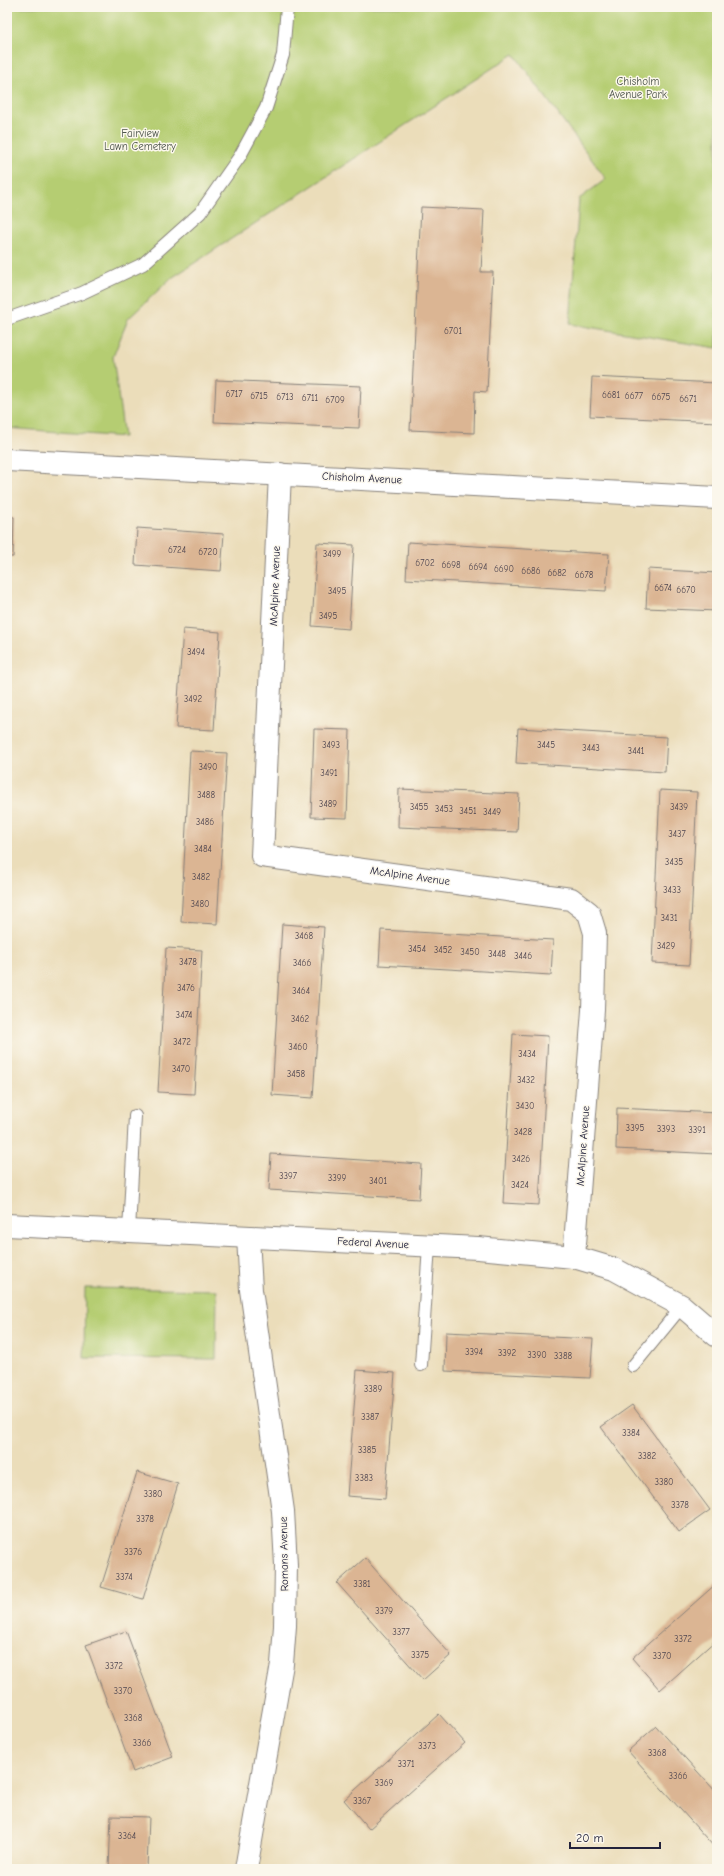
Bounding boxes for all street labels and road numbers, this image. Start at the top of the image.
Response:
street label: Chisholm Avenue [322,469,403,487]
street label: McAlpine Avenue [267,545,283,626]
street label: McAlpine Avenue [369,864,451,888]
street label: McAlpine Avenue [574,1105,592,1187]
street label: Federal Avenue [337,1235,410,1251]
street label: Romans Avenue [277,1516,291,1592]

